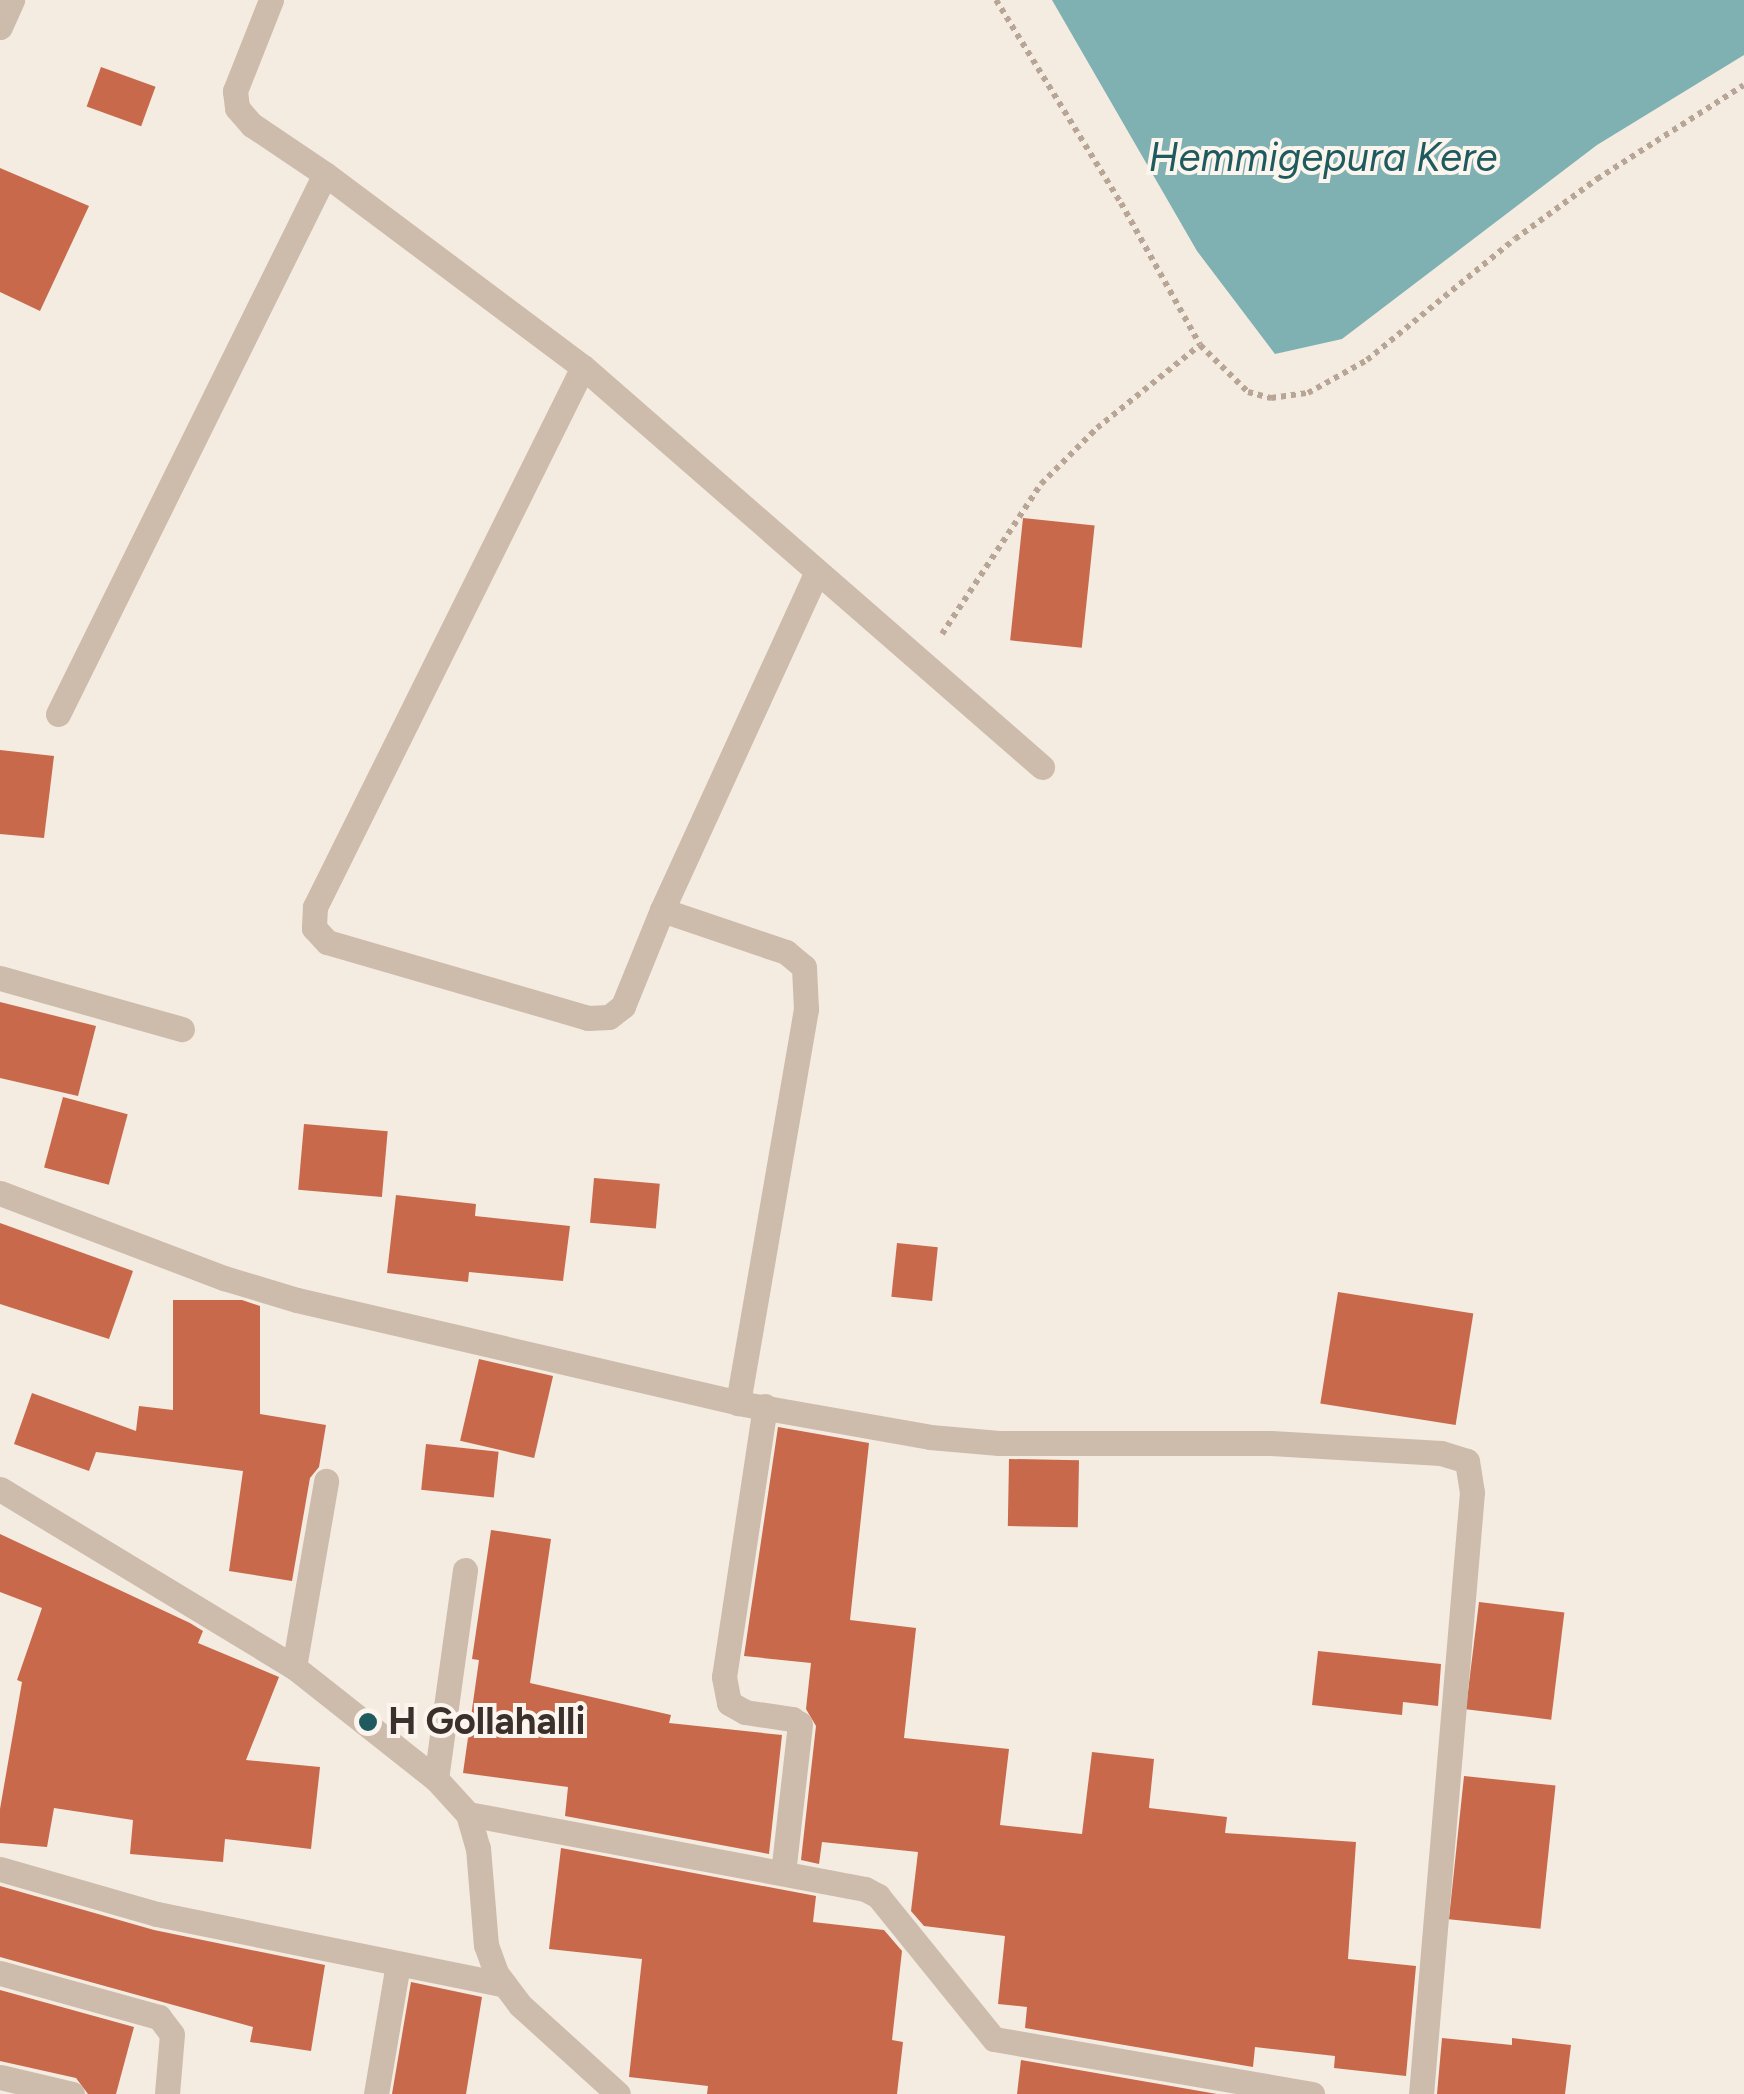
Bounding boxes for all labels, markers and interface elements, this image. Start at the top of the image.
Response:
water label: Hemmigepura Kere [1149,133,1497,181]
place label: H Gollahalli [388,1699,585,1745]
marker: H Gollahalli [357,1711,379,1733]

